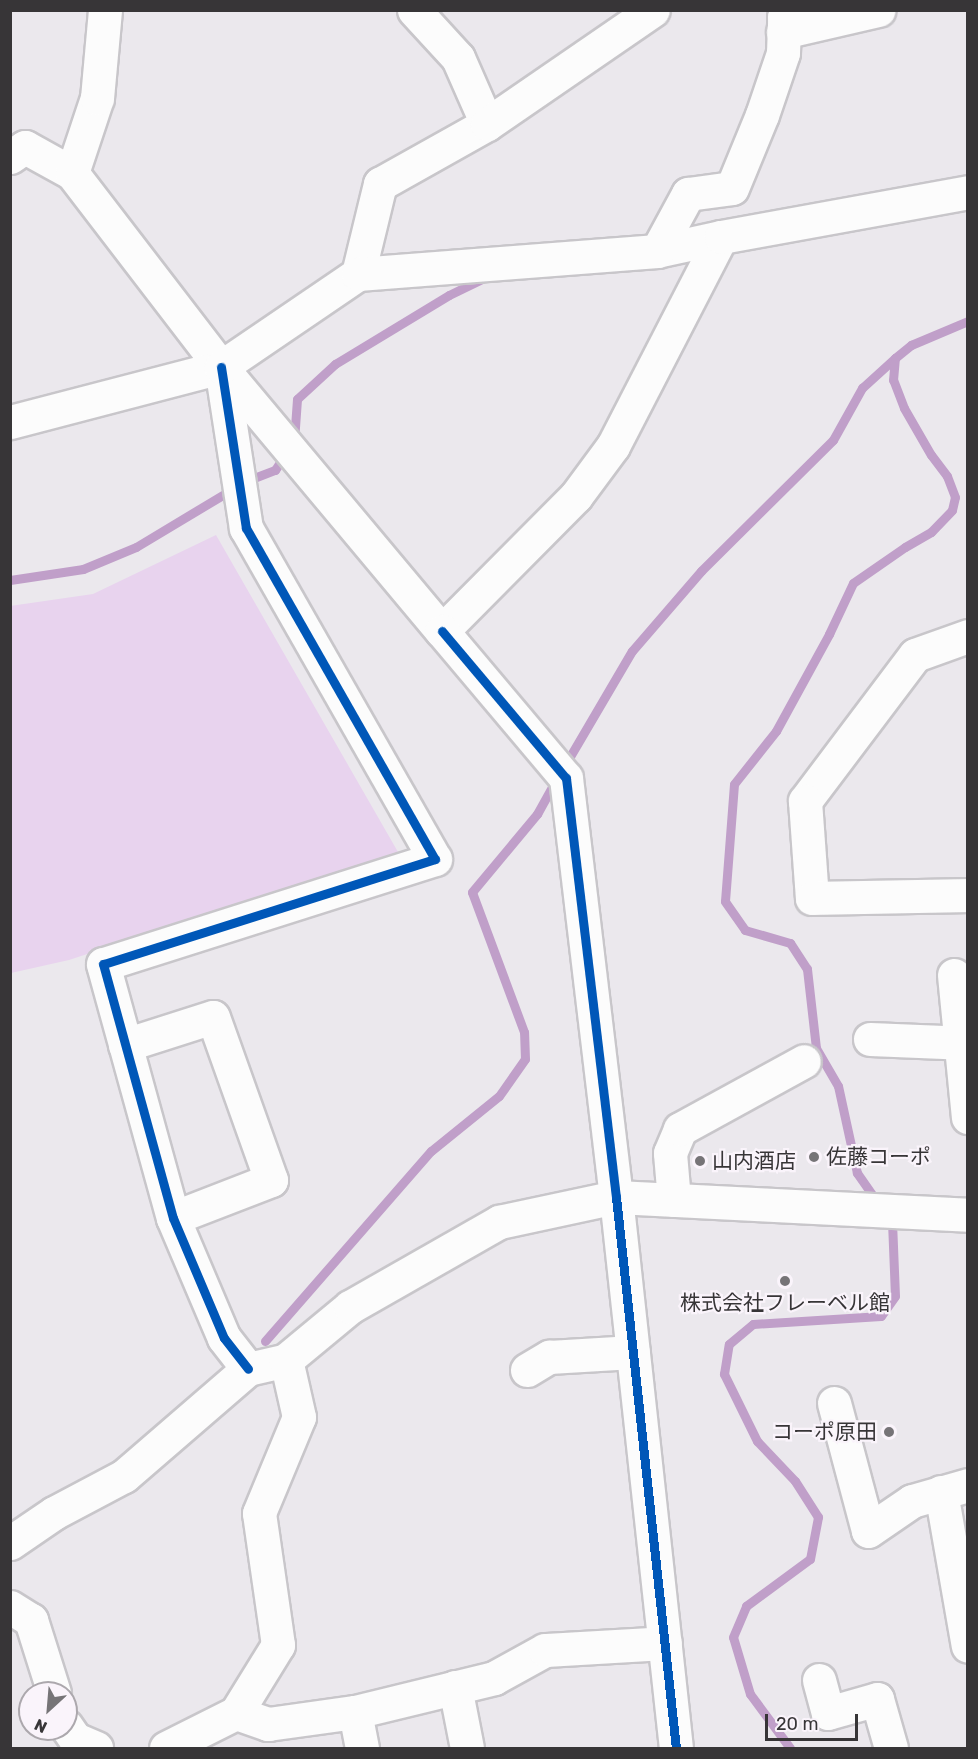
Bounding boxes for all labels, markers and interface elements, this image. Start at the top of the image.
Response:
place label: 佐藤コーポ [826,1144,931,1170]
place label: 山内酒店 [712,1148,796,1174]
marker: 佐藤コーポ [807,1150,821,1164]
marker: 山内酒店 [693,1154,707,1168]
marker: 株式会社フレーベル館 [778,1274,792,1288]
place label: 株式会社フレーベル館 [680,1290,890,1316]
place label: コーポ原田 [772,1419,877,1445]
marker: コーポ原田 [882,1425,896,1439]
north arrow [18,1681,78,1741]
scale bar [768,1702,861,1740]
text: 20 m [776,1713,818,1735]
text: N [31,1715,50,1737]

